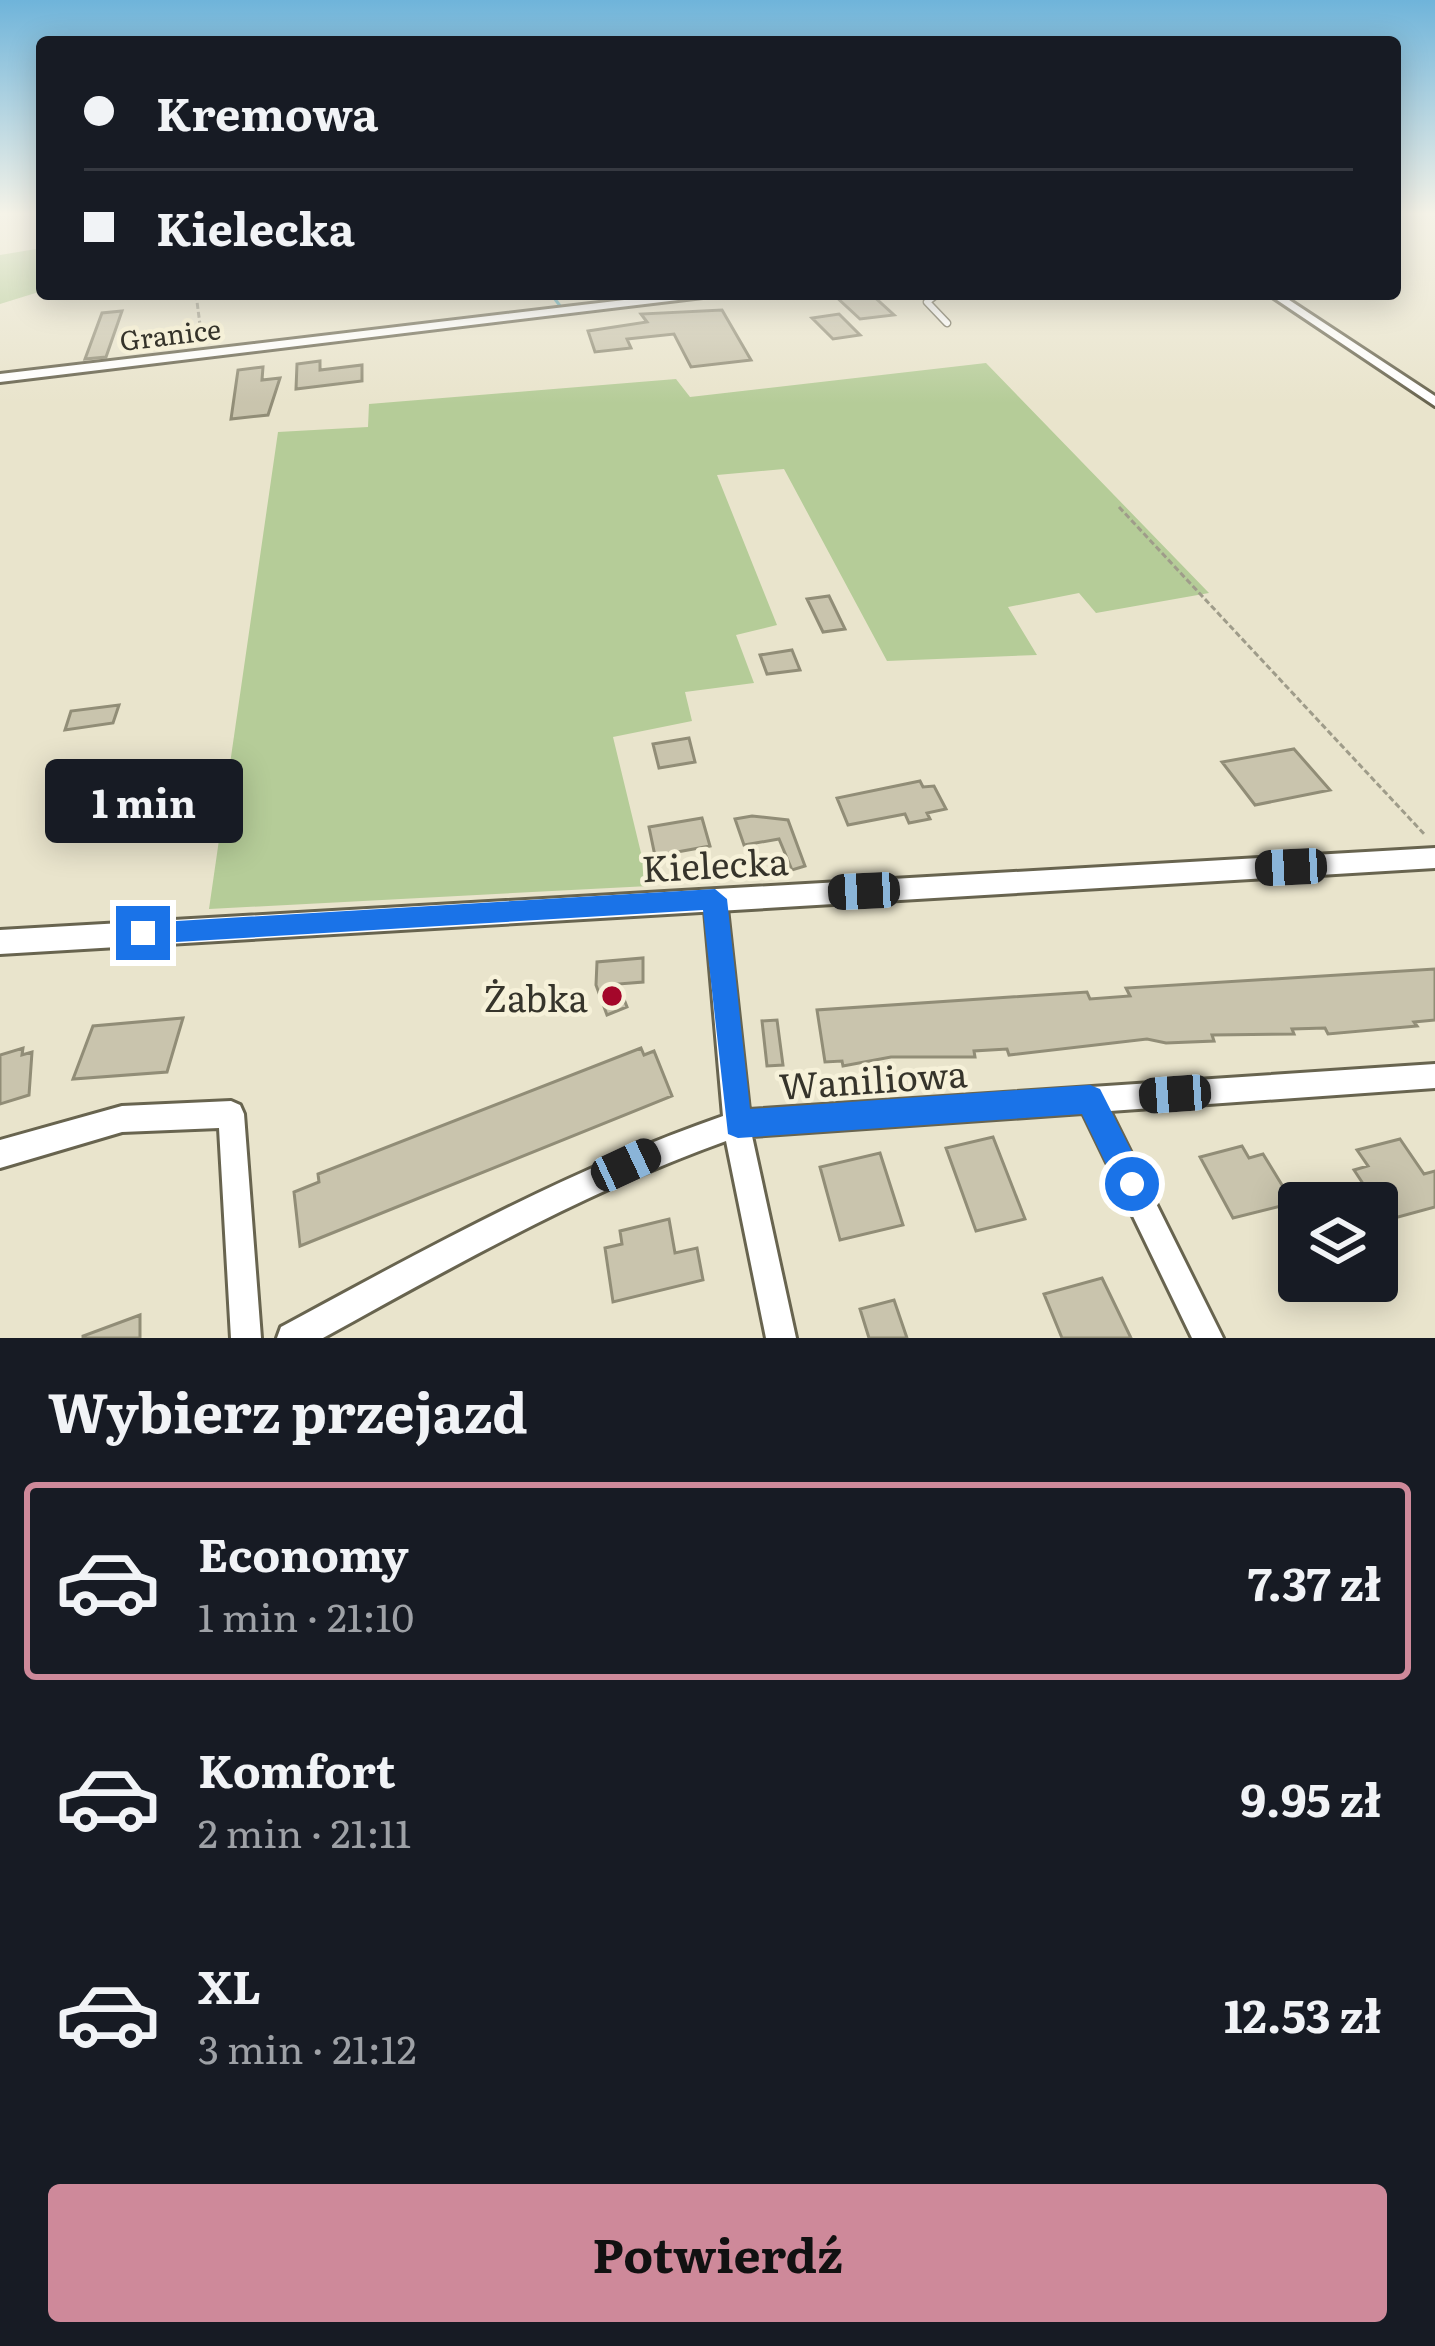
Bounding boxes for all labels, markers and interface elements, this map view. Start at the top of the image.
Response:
text: Kremowa [156,78,378,145]
text: Kielecka [156,193,355,260]
street label: Granice [117,307,223,359]
callout: 1 min [44,759,242,843]
text: 1 min [92,772,196,830]
street label: Kielecka [640,833,790,893]
car [1254,847,1328,887]
car [827,871,901,911]
route end [116,906,170,960]
place label: Żabka [483,970,589,1023]
marker: Żabka [599,983,625,1009]
street label: Waniliowa [777,1045,969,1111]
car [1138,1074,1212,1114]
car [586,1133,666,1197]
route start [1105,1157,1159,1211]
map controls [1278,1182,1398,1302]
button: layers [1278,1182,1398,1302]
text: Wybierz przejazd [48,1369,528,1450]
text: Economy [198,1519,409,1586]
icon: car [54,1527,162,1635]
text: 7.37 zł [1247,1548,1381,1615]
text: 1 min · 21:10 [198,1586,414,1644]
text: Komfort [198,1735,396,1802]
icon: car [54,1743,162,1851]
text: 9.95 zł [1240,1764,1381,1831]
text: 2 min · 21:11 [198,1802,411,1860]
text: XL [198,1951,261,2018]
icon: car [54,1959,162,2067]
text: 12.53 zł [1224,1980,1381,2047]
text: 3 min · 21:12 [198,2018,416,2076]
button: Potwierdź [48,2184,1387,2322]

